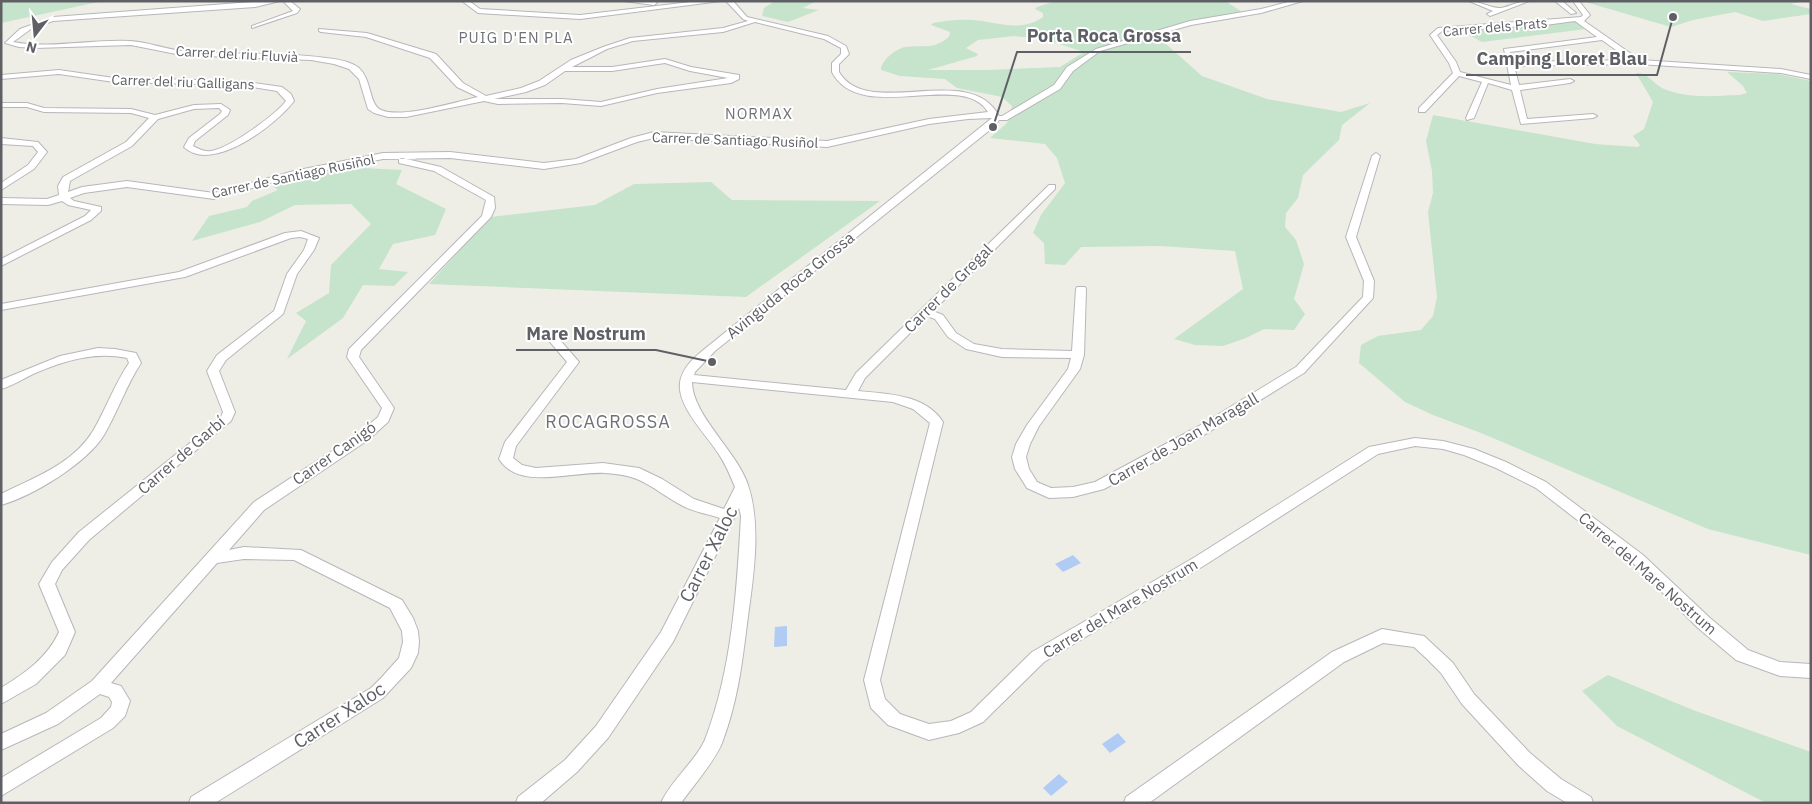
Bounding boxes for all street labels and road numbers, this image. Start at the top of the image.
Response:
street label: Carrer dels Prats [1442,13,1548,41]
street label: Carrer del riu Fluvià [175,42,299,66]
street label: Carrer del riu Galligans [111,71,255,93]
street label: Carrer de Santiago Rusiñol [652,128,819,152]
street label: Carrer de Santiago Rusiñol [210,150,376,202]
street label: Avinguda Roca Grossa [722,227,859,343]
street label: Carrer de Gregal [899,239,997,337]
street label: Carrer de Joan Maragall [1104,388,1262,490]
street label: Carrer de Garbí [133,412,229,498]
street label: Carrer Canigó [288,417,380,489]
street label: Carrer Xaloc [674,502,743,606]
street label: Carrer del Mare Nostrum [1575,507,1721,639]
street label: Carrer del Mare Nostrum [1039,554,1201,662]
street label: Carrer Xaloc [289,676,390,754]

